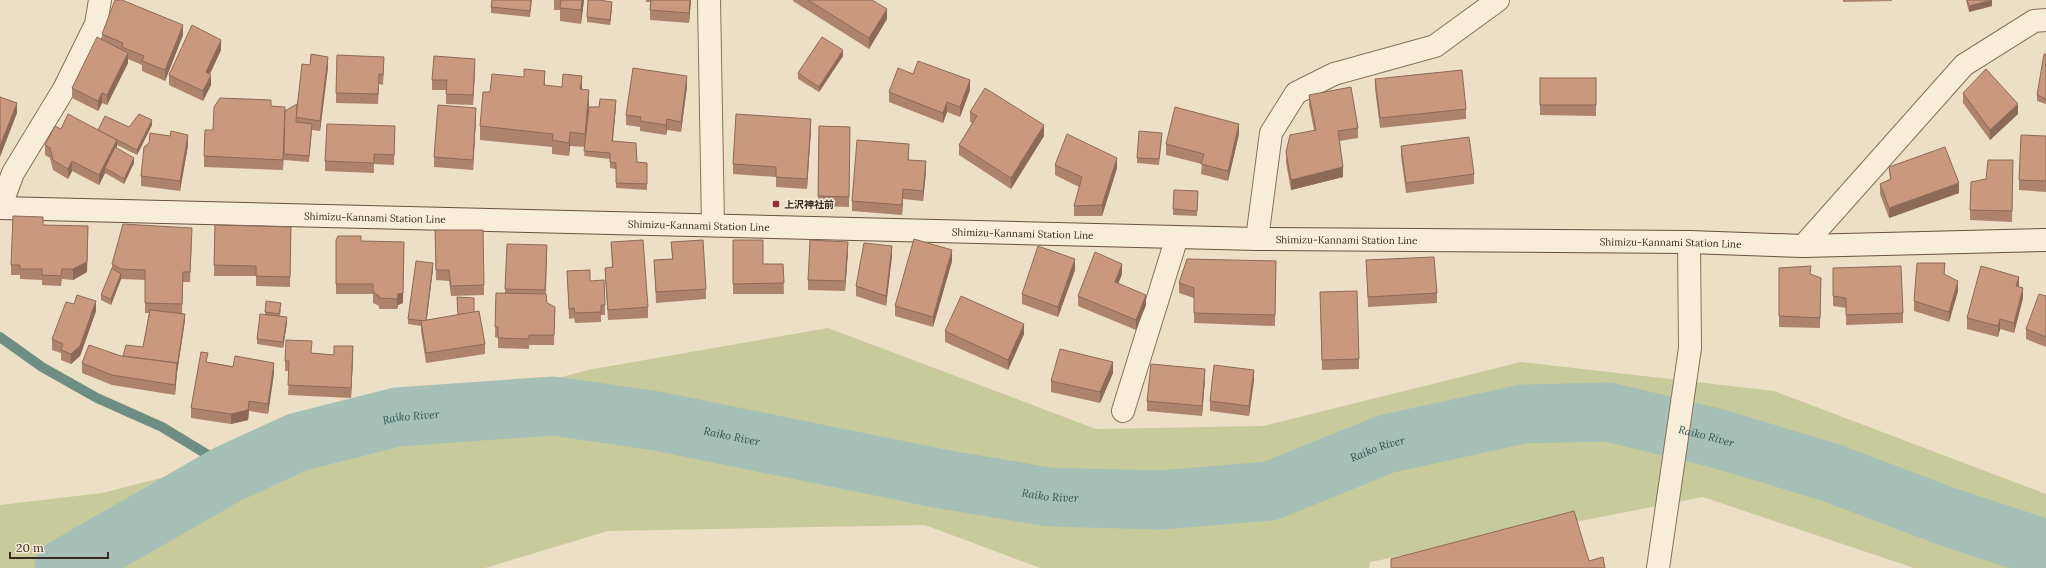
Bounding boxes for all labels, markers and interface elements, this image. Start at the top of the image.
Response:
place label: 上沢神社前 [784,198,834,211]
marker: 上沢神社前 [771,199,781,209]
street label: Shimizu-Kannami Station Line [304,209,447,226]
street label: Shimizu-Kannami Station Line [628,217,770,233]
street label: Shimizu-Kannami Station Line [952,225,1094,241]
street label: Shimizu-Kannami Station Line [1276,233,1418,247]
street label: Shimizu-Kannami Station Line [1600,235,1742,250]
water label: Raiko River [381,407,441,427]
water label: Raiko River [1677,422,1737,450]
water label: Raiko River [702,424,762,449]
water label: Raiko River [1348,433,1407,465]
water label: Raiko River [1021,486,1080,505]
scale bar [10,534,108,560]
text: 20 m [16,540,44,555]

